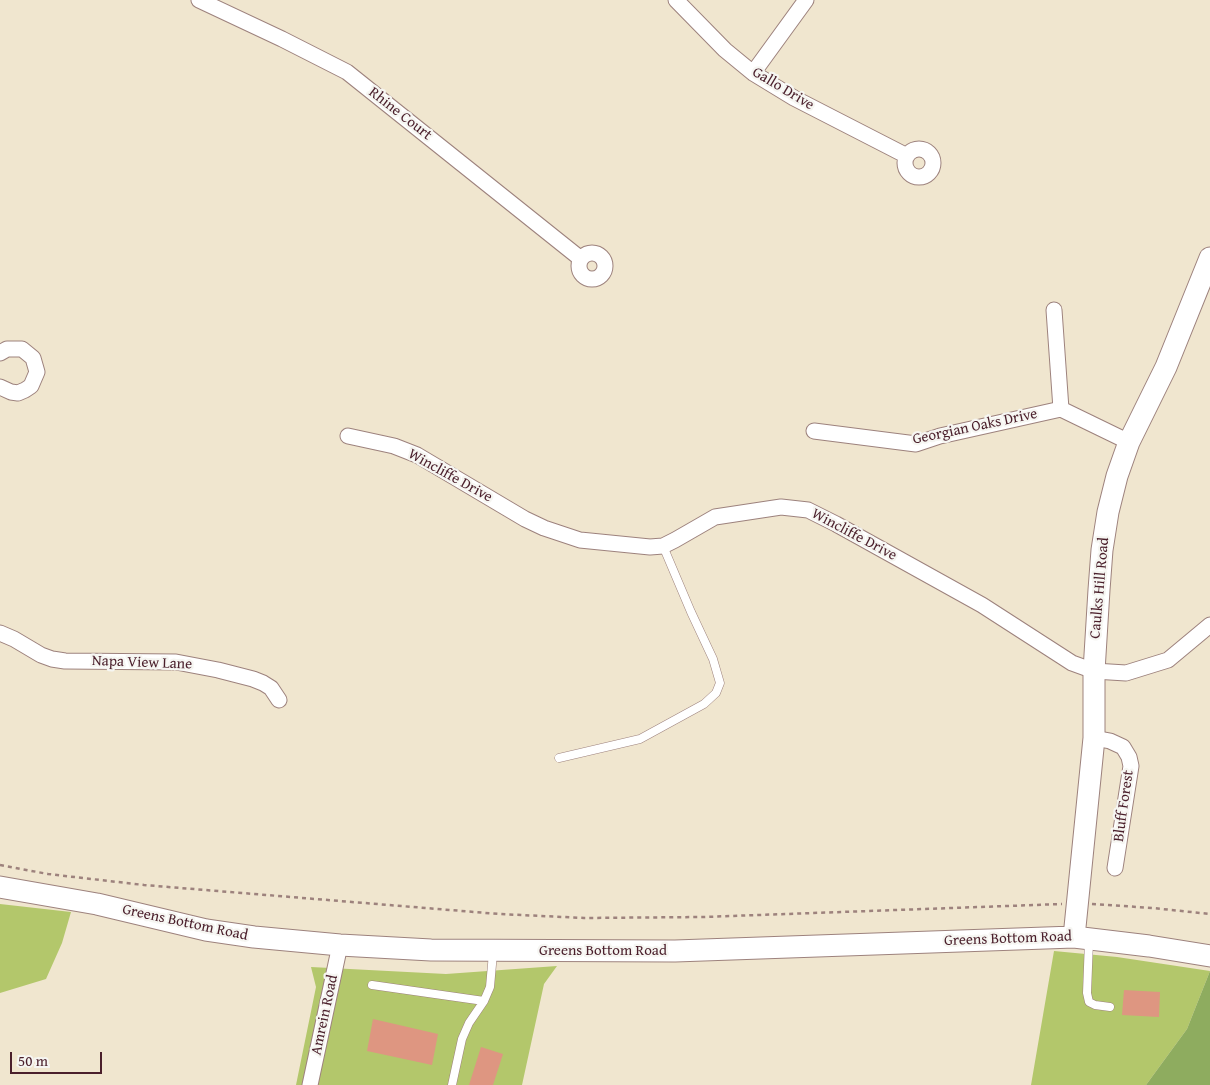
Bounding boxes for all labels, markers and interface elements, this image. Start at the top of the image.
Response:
street label: Gallo Drive [749,64,817,114]
street label: Rhine Court [365,84,435,144]
street label: Georgian Oaks Drive [911,405,1039,449]
street label: Wincliffe Drive [405,445,495,507]
street label: Wincliffe Drive [808,505,900,565]
street label: Caulks Hill Road [1087,537,1113,639]
street label: Napa View Lane [92,652,192,674]
street label: Bluff Forest [1110,769,1138,843]
street label: Greens Bottom Road [121,901,249,945]
street label: Greens Bottom Road [944,928,1072,950]
street label: Greens Bottom Road [539,942,667,960]
street label: Amrein Road [308,973,342,1057]
scale bar [12,1042,105,1074]
text: 50 m [18,1050,48,1071]

